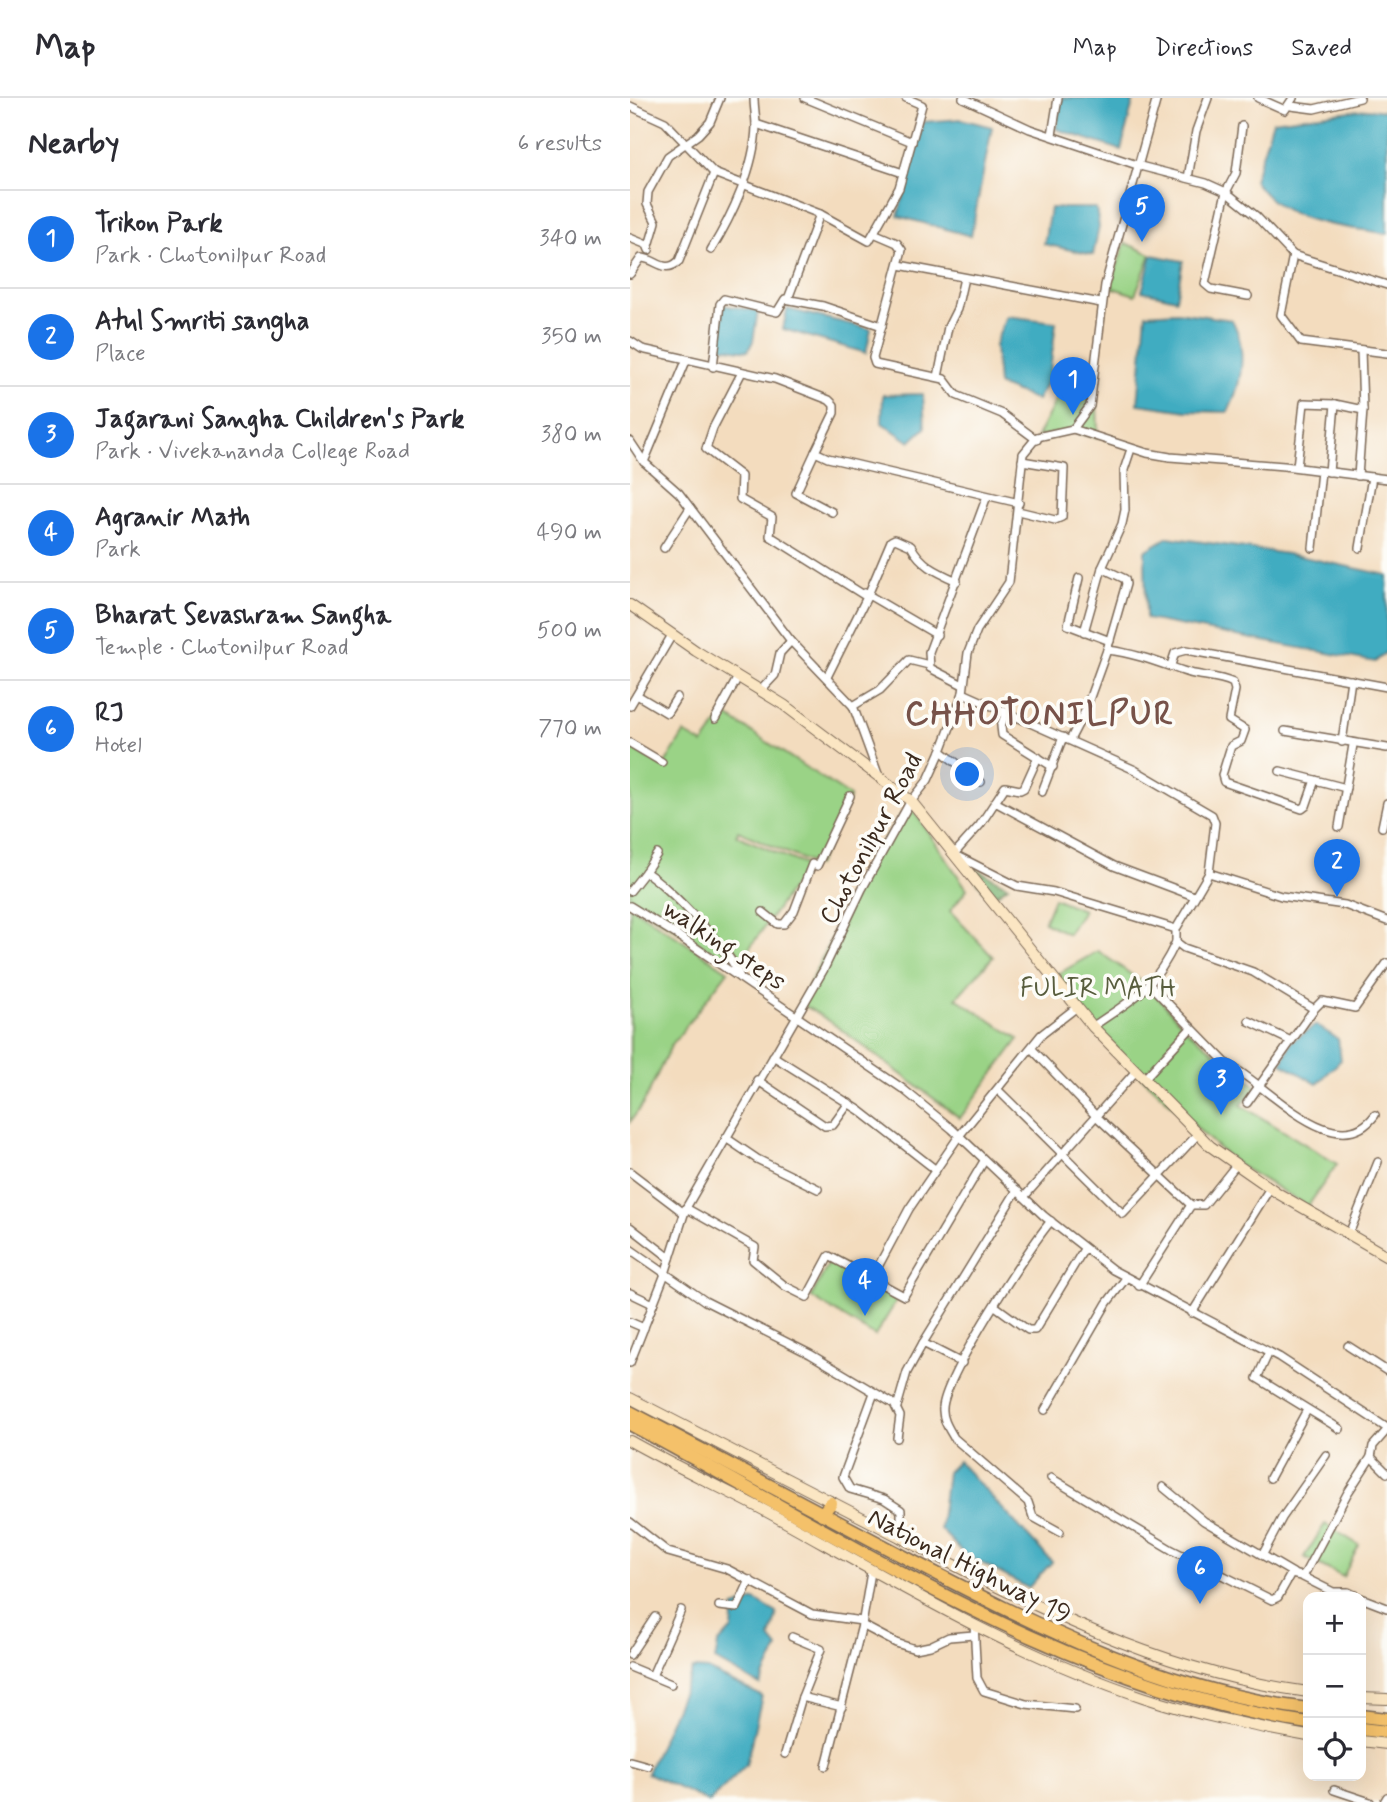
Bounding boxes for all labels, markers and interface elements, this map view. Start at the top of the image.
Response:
text: Map [35,26,95,70]
text: Map [1073,33,1117,64]
text: Directions [1155,33,1253,64]
text: Saved [1291,33,1352,64]
text: Nearby [28,124,119,163]
text: 6 results [518,129,602,159]
pin: 5 [1119,184,1165,242]
text: Trikon Park [95,207,223,241]
text: 1 [46,224,56,254]
text: 340 m [539,224,602,254]
text: Park · Chotonilpur Road [95,241,326,271]
text: Atul Smriti sangha [95,305,310,339]
text: 2 [45,322,57,352]
text: 350 m [541,322,602,352]
text: Place [95,339,146,369]
pin: 1 [1050,357,1096,415]
text: Jagarani Sangha Children's Park [95,403,464,437]
text: 3 [46,420,56,450]
text: 380 m [541,420,602,450]
text: Park · Vivekananda College Road [95,437,410,467]
text: Agranir Math [95,501,250,535]
text: 4 [44,518,58,548]
text: 490 m [537,518,602,548]
text: Park [95,535,141,565]
text: Bharat Sevashram Sangha [95,599,391,633]
text: 5 [44,616,58,646]
text: 500 m [537,616,602,646]
text: Temple · Chotonilpur Road [95,633,348,663]
district label: CHHOTONILPUR [905,693,1175,737]
text: RJ [95,697,123,731]
text: 6 [45,714,57,744]
text: 770 m [538,714,602,744]
text: Hotel [95,731,142,761]
street label: Chotonilpur Road [812,747,931,931]
your location [950,757,984,791]
pin: 2 [1314,839,1360,897]
street label: walking steps [654,892,792,1002]
park label: FULIR MATH [1020,972,1176,1006]
pin: 3 [1198,1057,1244,1115]
pin: 4 [842,1258,888,1316]
street label: National Highway 19 [862,1501,1076,1633]
pin: 6 [1177,1546,1223,1604]
map controls [1303,1592,1366,1781]
button: + [1303,1592,1366,1655]
button: − [1303,1655,1366,1718]
button: locate [1303,1718,1366,1781]

